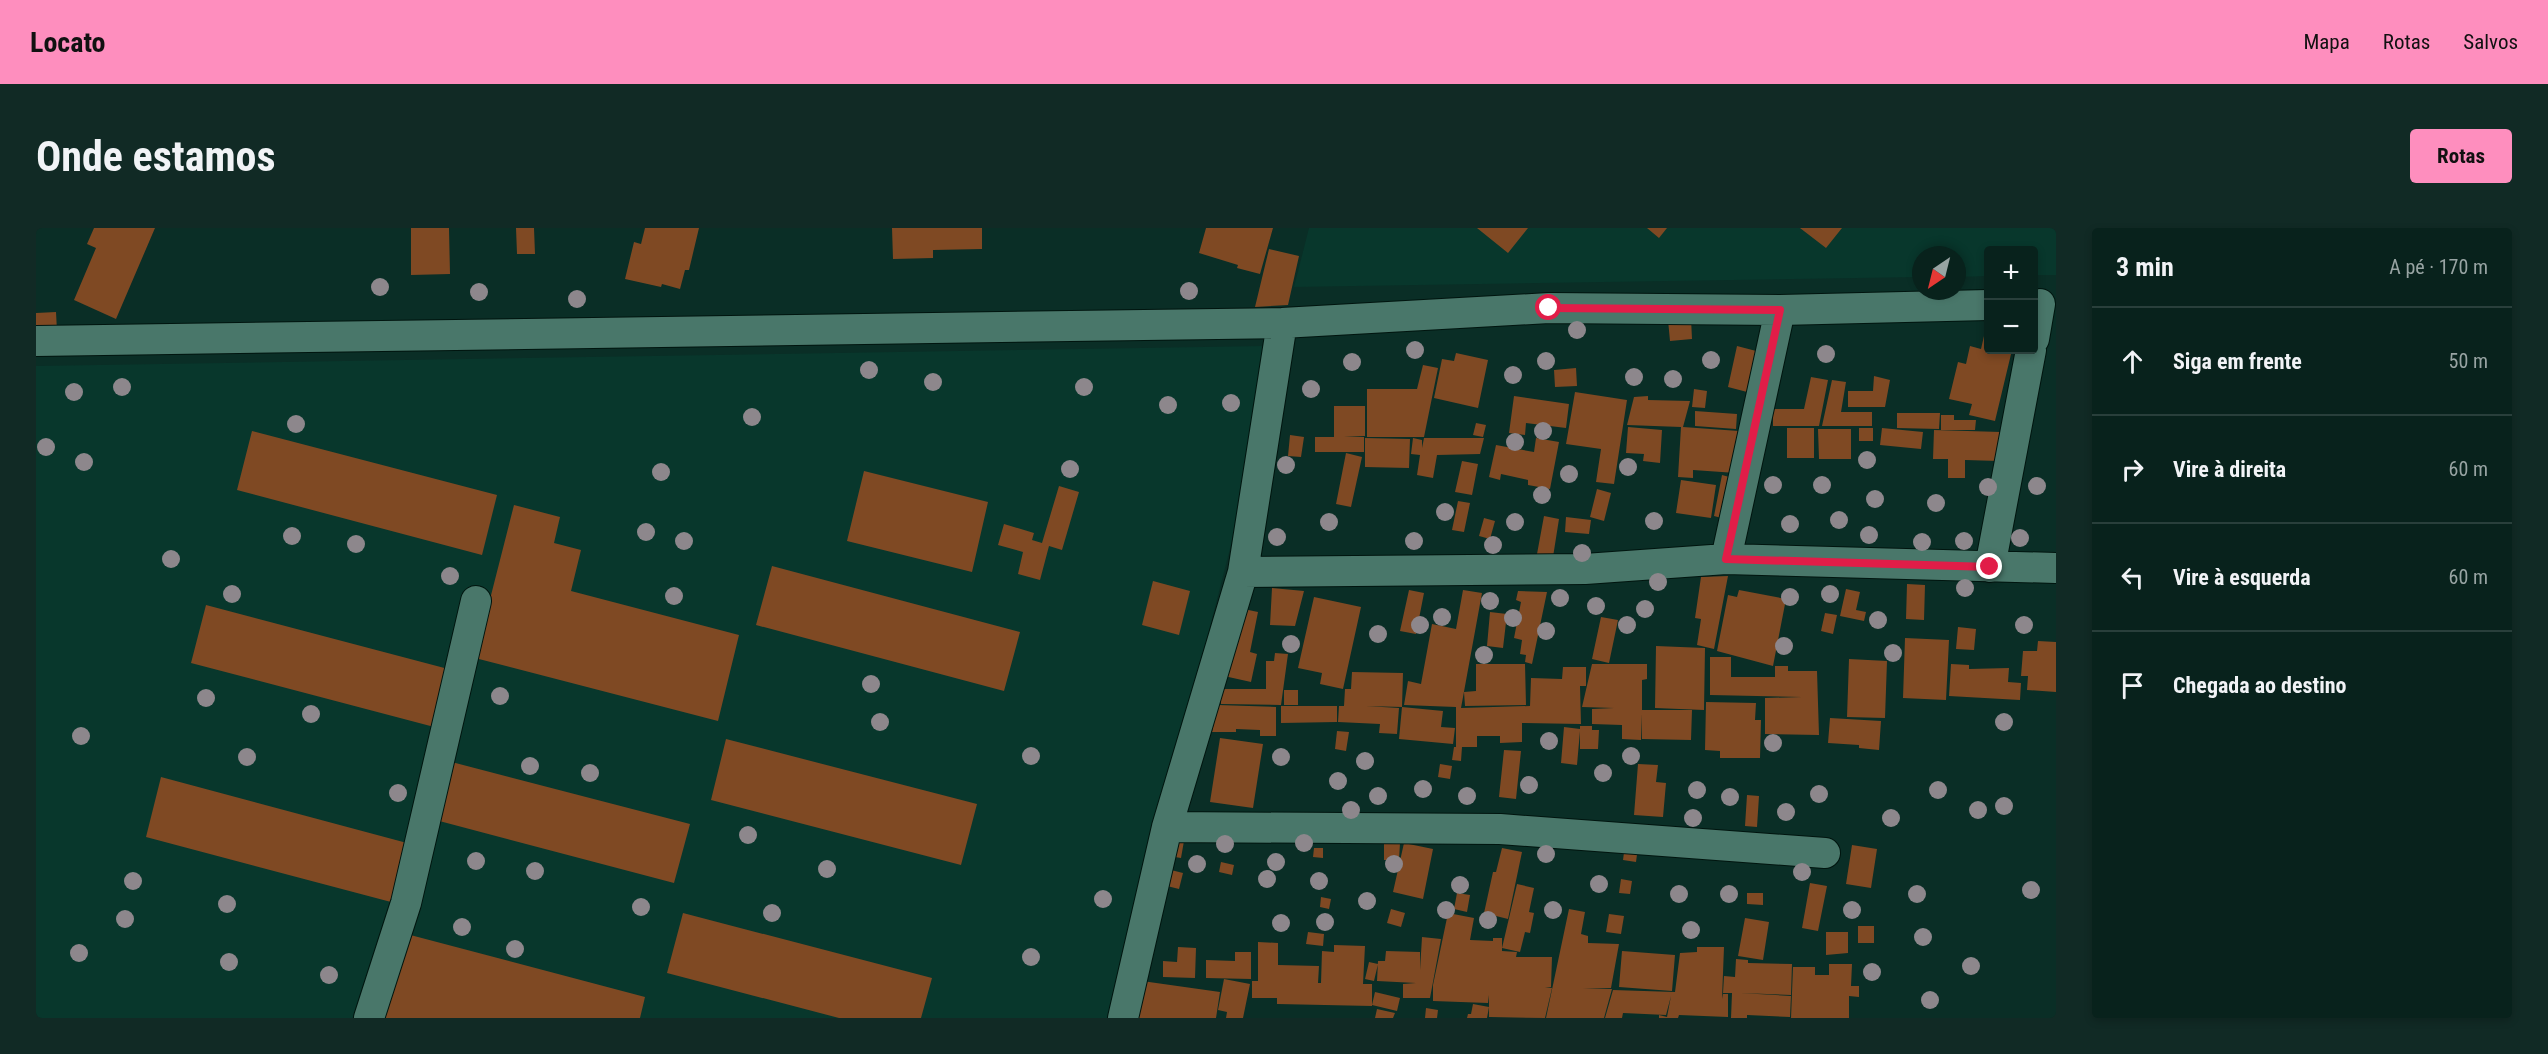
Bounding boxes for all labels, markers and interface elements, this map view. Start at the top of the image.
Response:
text: Locato [30,26,106,59]
text: Mapa [2303,30,2350,54]
text: Rotas [2383,30,2430,54]
text: Salvos [2463,30,2518,54]
button: Rotas [2410,129,2512,183]
text: Onde estamos [36,132,276,181]
north arrow [1912,246,1966,300]
map controls [1984,246,2038,354]
button: + [1984,246,2038,300]
text: 3 min [2116,252,2174,282]
text: A pé · 170 m [2389,255,2488,279]
route start [1535,294,1561,320]
button: − [1984,300,2038,354]
icon: ahead [2116,345,2149,378]
text: Siga em frente [2173,349,2302,374]
text: 50 m [2449,349,2488,373]
icon: right [2116,453,2149,486]
text: Vire à direita [2173,457,2286,482]
text: 60 m [2449,457,2488,481]
route end [1976,553,2002,579]
icon: left [2116,561,2149,594]
text: Vire à esquerda [2173,565,2311,590]
text: 60 m [2449,565,2488,589]
icon: arrive [2116,669,2149,702]
text: Chegada ao destino [2173,673,2347,698]

